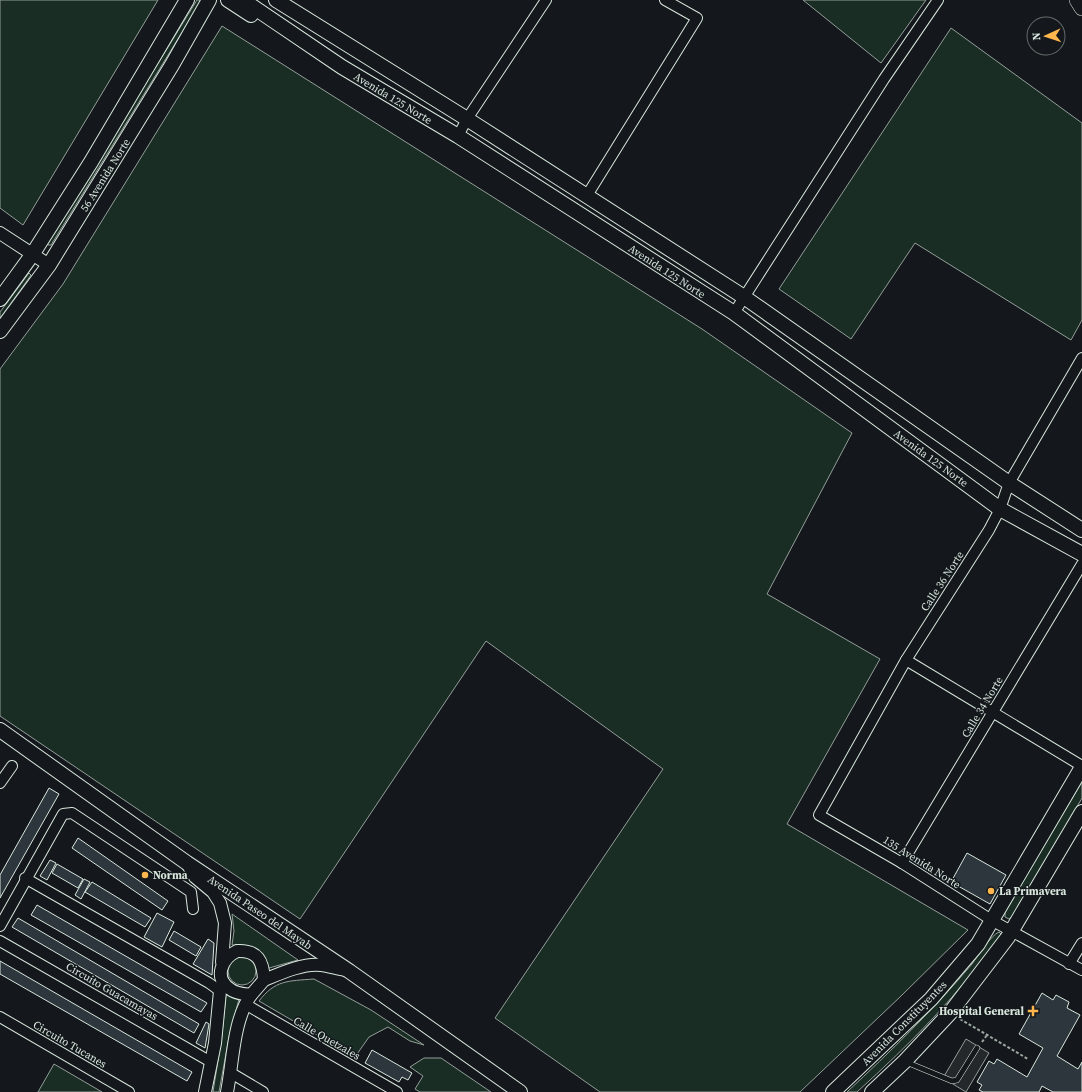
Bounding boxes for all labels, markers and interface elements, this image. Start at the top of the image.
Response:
north arrow [1026,16,1066,56]
text: N [1029,32,1044,41]
street label: Avenida 125 Norte [351,69,435,128]
street label: 56 Avenida Norte [77,136,134,215]
street label: Avenida 125 Norte [625,241,708,302]
street label: Avenida 125 Norte [890,426,971,491]
street label: Calle 36 Norte [917,548,968,614]
street label: Calle 34 Norte [958,674,1007,741]
street label: 135 Avenida Norte [880,832,964,893]
place label: Norma [153,868,188,883]
marker: Norma [140,870,150,880]
street label: Avenida Paseo del Mayab [205,872,315,953]
place label: La Primavera [999,884,1066,899]
marker: La Primavera [986,886,996,896]
street label: Circuito Guacamayas [63,959,161,1024]
street label: Avenida Constituyentes [859,977,950,1069]
place label: Hospital General [939,1004,1024,1019]
marker: Hospital General [1027,1005,1039,1017]
street label: Calle Quetzales [291,1013,363,1064]
street label: Circuito Tucanes [30,1017,109,1072]

